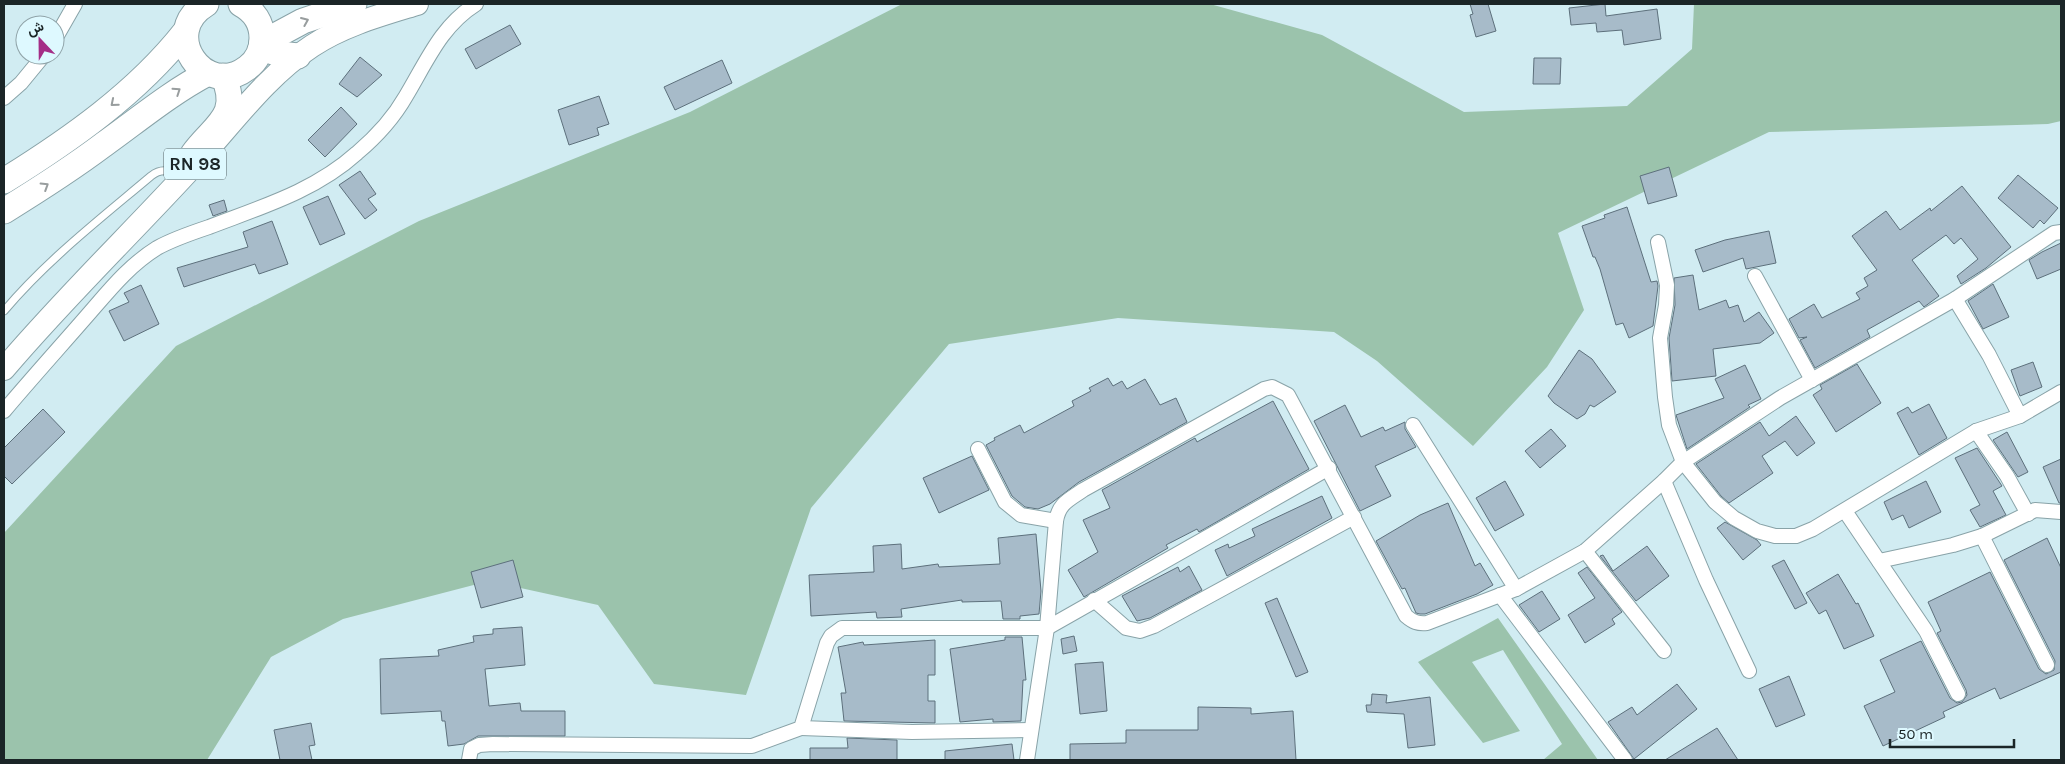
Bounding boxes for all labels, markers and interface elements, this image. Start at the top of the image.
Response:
north arrow [15,15,65,65]
one-way arrow [300,16,309,27]
text: ش [24,17,46,39]
one-way arrow [171,88,181,97]
one-way arrow [111,97,120,106]
road number: RN 98 [164,148,226,180]
one-way arrow [40,182,49,192]
scale bar [1890,716,2014,748]
text: 50 m [1898,725,1933,743]

